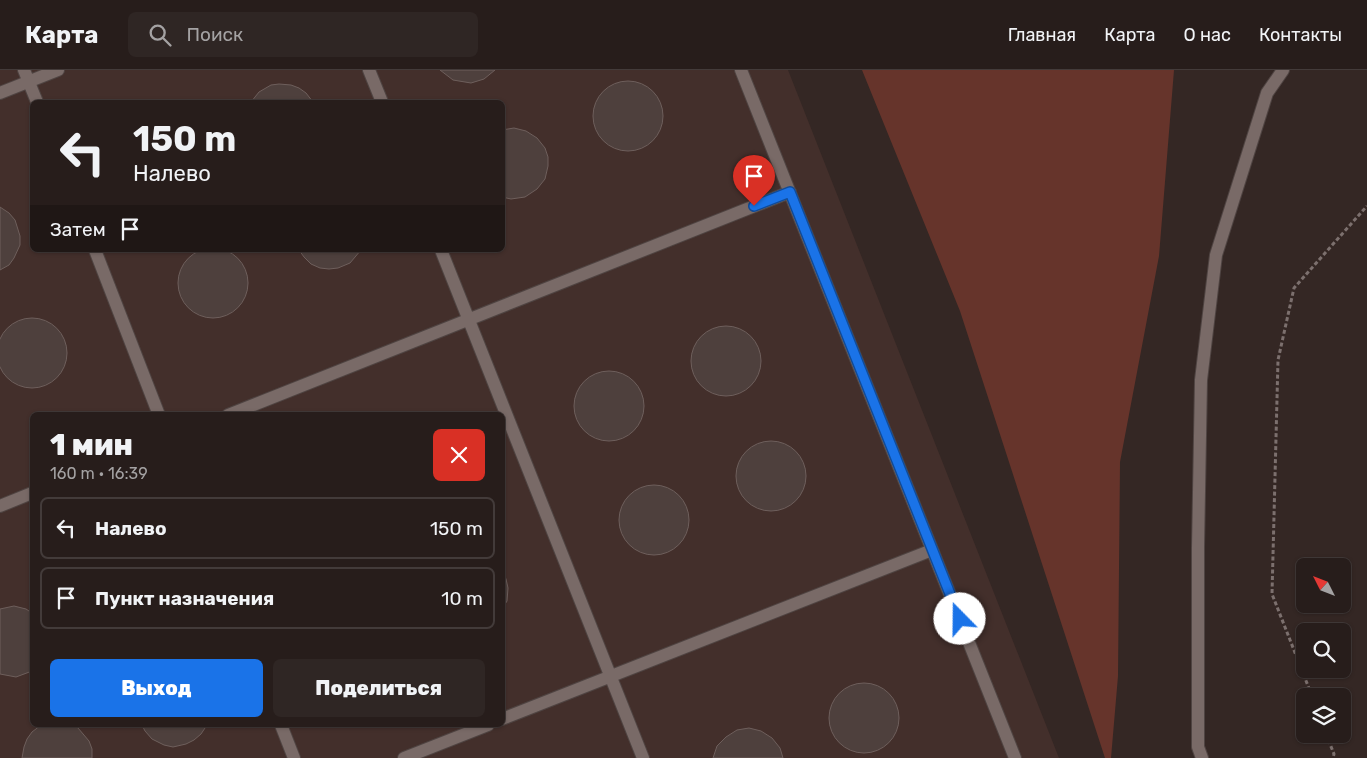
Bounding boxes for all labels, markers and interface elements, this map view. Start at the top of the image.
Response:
search box [128,12,478,57]
text: Карта [25,21,98,49]
icon: search [146,21,174,49]
text: Поиск [186,23,243,46]
text: Главная [1008,24,1076,46]
text: Карта [1104,24,1156,46]
text: О нас [1184,24,1231,46]
text: Контакты [1259,24,1342,46]
text: 150 m [133,118,236,160]
icon: left [50,120,115,185]
pin [733,155,775,206]
text: Налево [133,160,211,187]
icon: arrive [740,162,768,190]
icon: arrive [116,215,144,243]
text: Затем [50,218,106,241]
text: 1 мин [50,427,133,463]
button: close [433,429,485,481]
text: 160 m · 16:39 [50,464,148,483]
icon: left [52,514,80,542]
text: Налево [95,517,167,540]
text: 150 m [430,517,483,540]
north arrow [1296,558,1351,612]
map controls [1296,558,1351,743]
icon: arrive [52,584,80,612]
text: Пункт назначения [95,587,274,610]
text: 10 m [441,587,483,610]
position arrow [933,592,985,644]
button: search [1296,623,1351,678]
button: Выход [50,659,263,717]
button: Поделиться [273,659,485,717]
button: layers [1296,688,1351,743]

